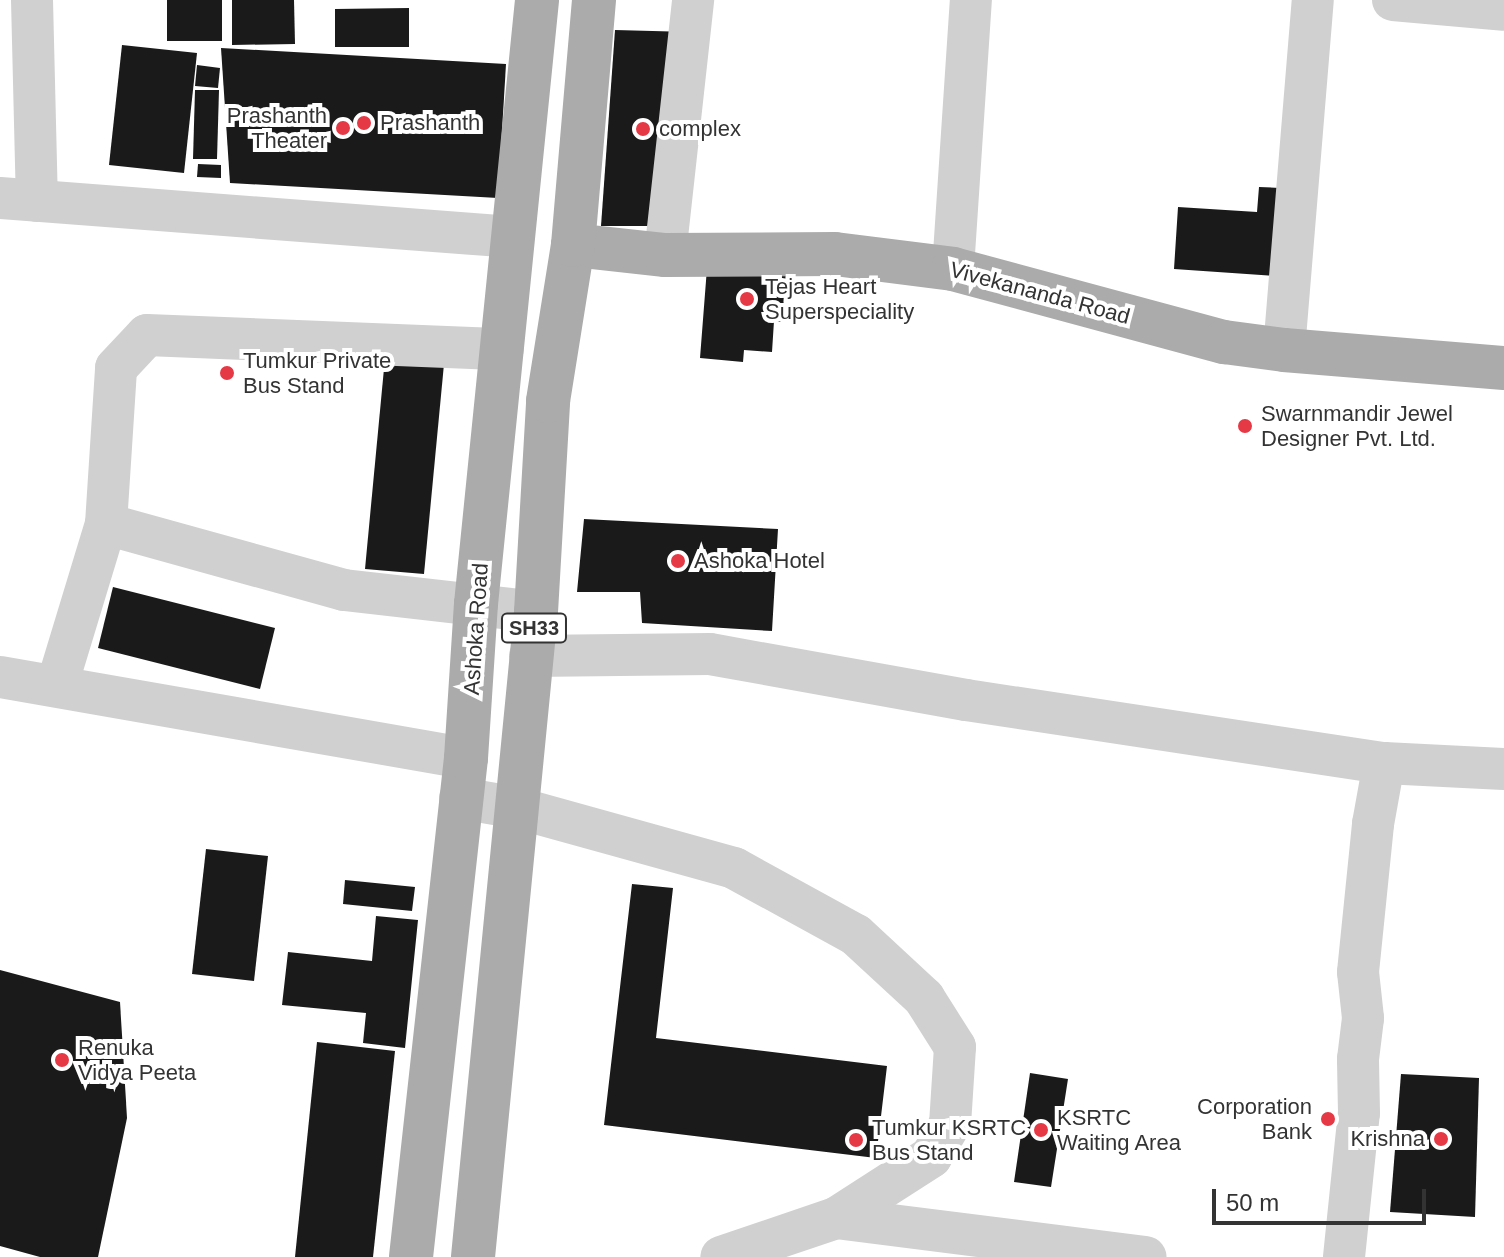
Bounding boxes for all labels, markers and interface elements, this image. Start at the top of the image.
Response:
place label: Prashanth Theater [227,102,327,154]
place label: Prashanth [380,110,480,136]
marker: Prashanth [355,114,373,132]
place label: complex [659,116,741,142]
marker: Prashanth Theater [334,119,352,137]
marker: complex [634,120,652,138]
street label: Vivekananda Road [947,256,1133,330]
place label: Tejas Heart Superspeciality [765,273,914,324]
marker: Tejas Heart Superspeciality [736,288,758,310]
place label: Tumkur Private Bus Stand [243,347,391,398]
marker: Tumkur Private Bus Stand [218,364,236,382]
place label: Swarnmandir Jewel Designer Pvt. Ltd. [1261,400,1453,452]
marker: Swarnmandir Jewel Designer Pvt. Ltd. [1236,417,1254,435]
place label: Ashoka Hotel [694,548,825,574]
marker: Ashoka Hotel [669,552,687,570]
street label: Ashoka Road [458,562,494,696]
road number: SH33 [500,612,568,644]
place label: Renuka Vidya Peeta [78,1034,196,1086]
marker: Renuka Vidya Peeta [53,1051,71,1069]
place label: Corporation Bank [1197,1093,1312,1144]
place label: KSRTC Waiting Area [1057,1104,1182,1156]
marker: Corporation Bank [1319,1110,1337,1128]
place label: Tumkur KSRTC Bus Stand [872,1114,1026,1166]
marker: KSRTC Waiting Area [1032,1121,1050,1139]
place label: Krishna [1350,1126,1425,1152]
marker: Krishna [1432,1130,1450,1148]
marker: Tumkur KSRTC Bus Stand [847,1131,865,1149]
scale bar [1216,1173,1430,1223]
text: 50 m [1226,1189,1279,1216]

